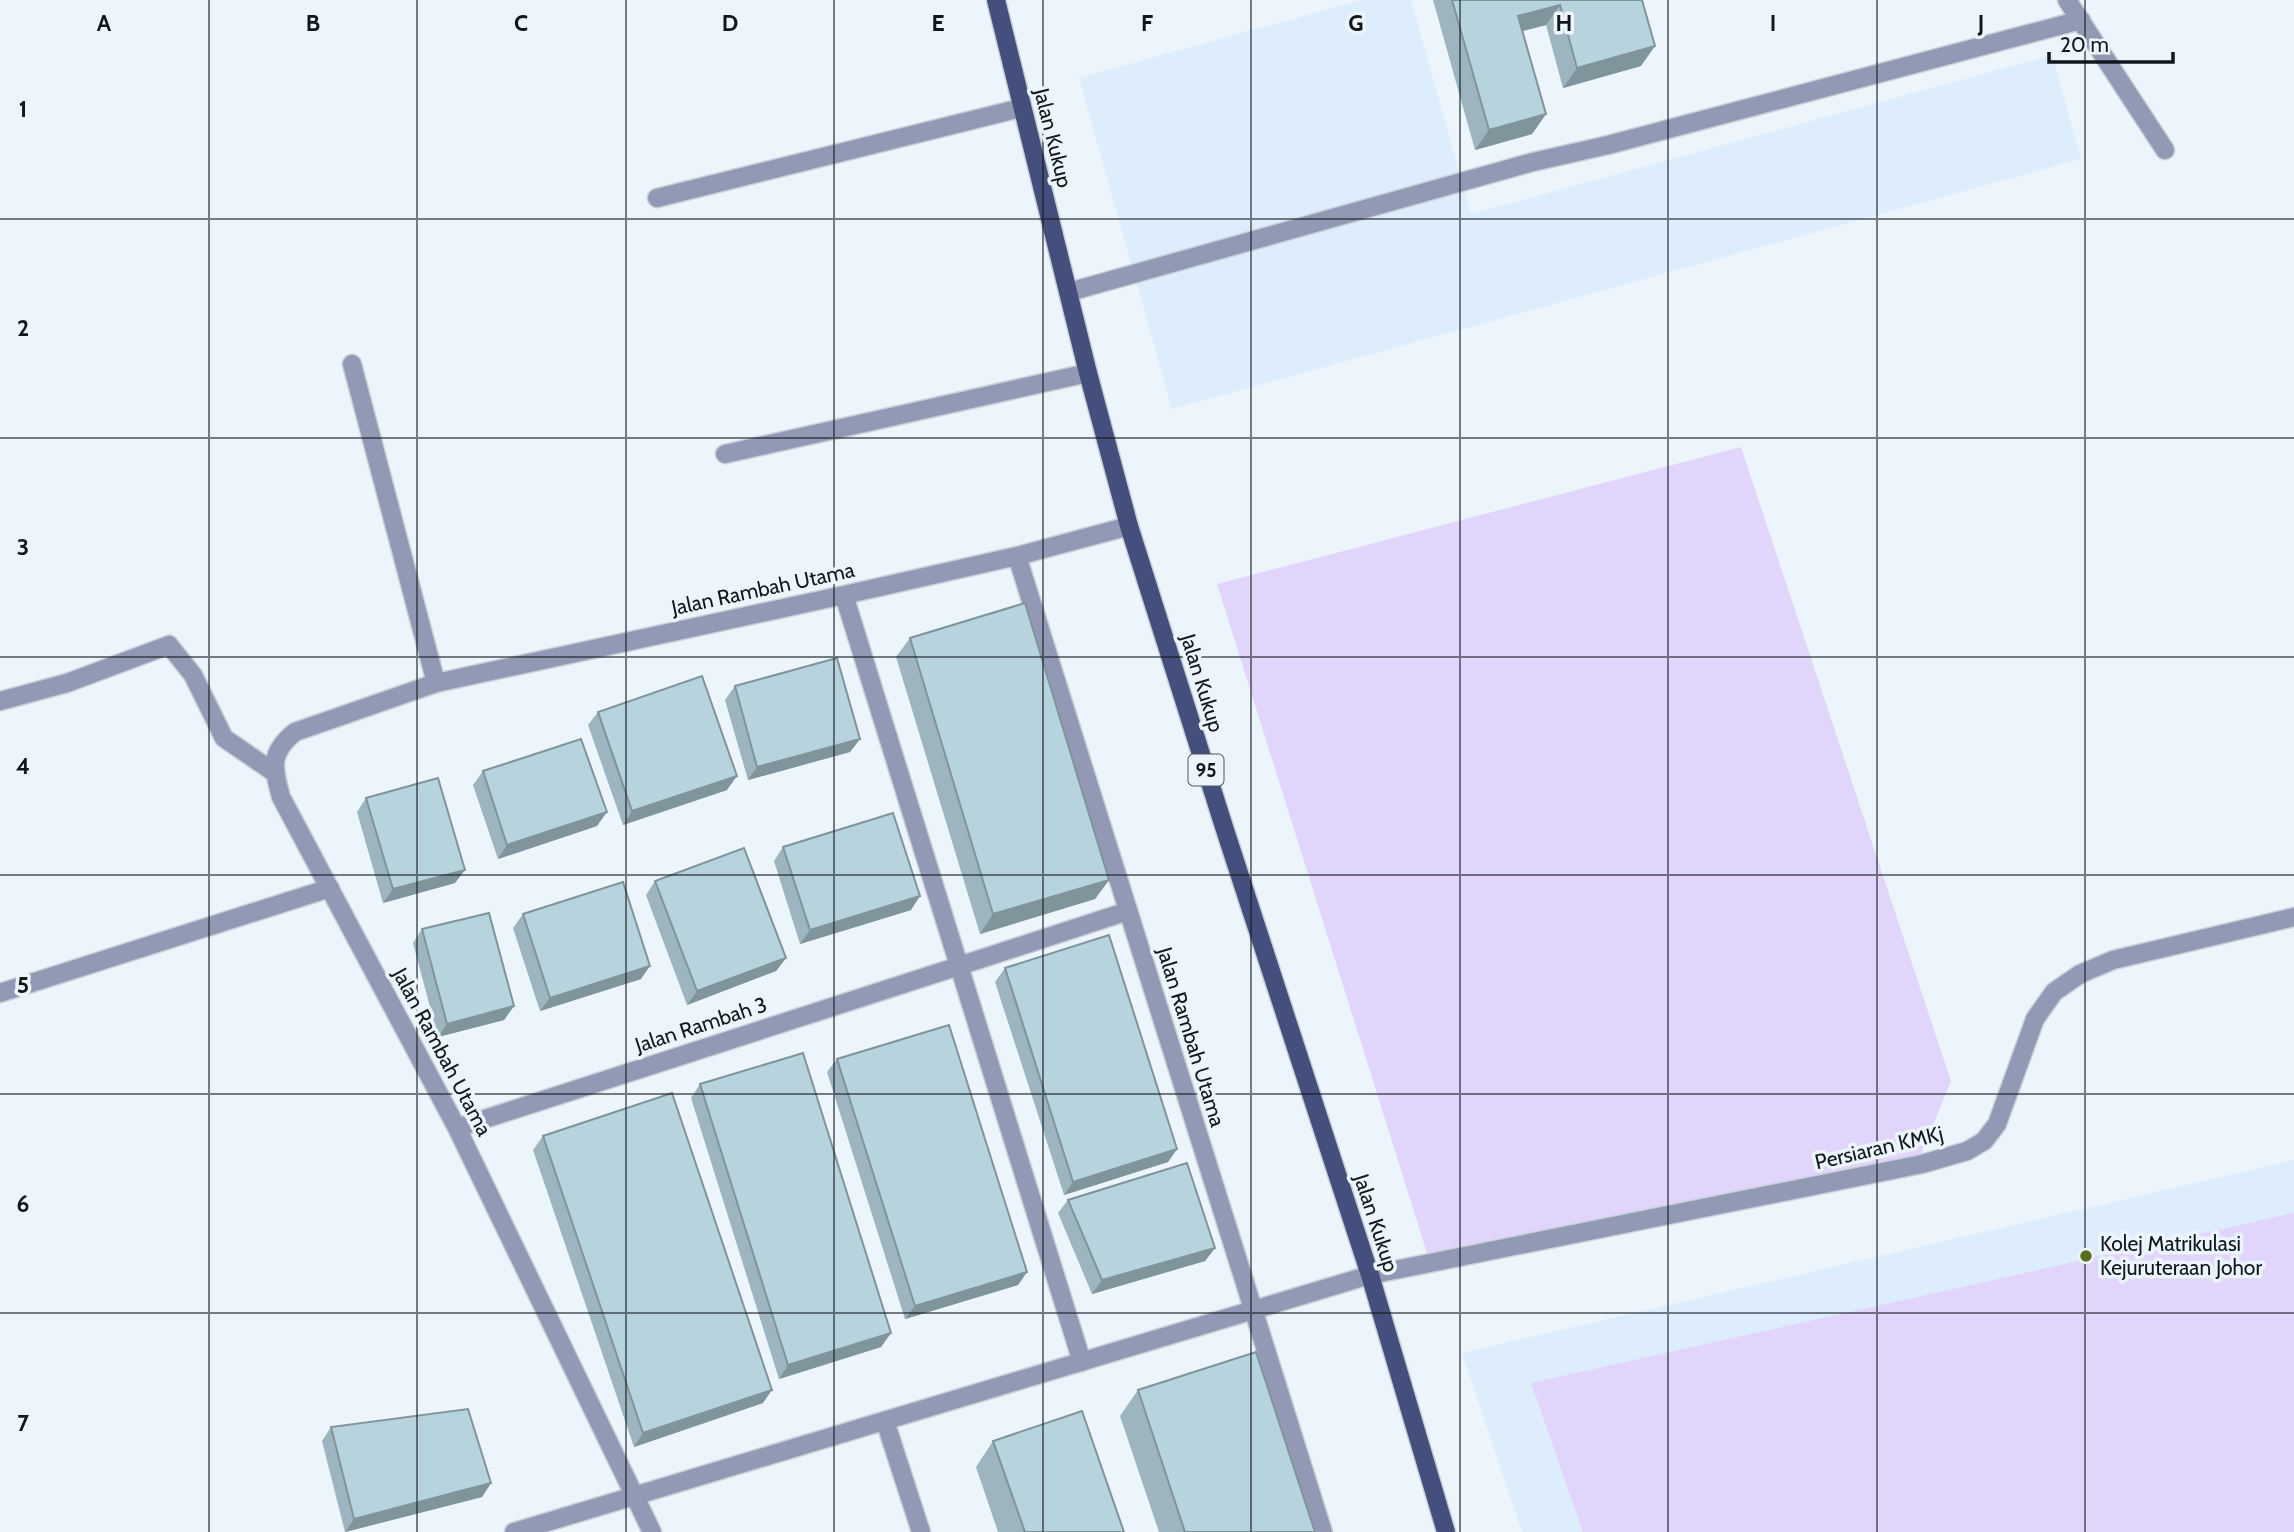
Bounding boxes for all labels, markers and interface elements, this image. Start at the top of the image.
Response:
text: A [97,9,112,37]
text: B [306,9,320,37]
text: C [514,9,528,37]
text: D [722,9,738,37]
text: E [931,9,945,37]
text: F [1141,9,1153,37]
text: G [1348,9,1364,37]
text: H [1556,9,1572,37]
text: I [1770,9,1776,37]
text: J [1977,9,1984,37]
scale bar [2049,21,2173,65]
text: 20 m [2060,32,2109,57]
street label: Jalan Kukup [1029,85,1078,190]
text: 1 [19,95,27,123]
text: 2 [17,314,29,342]
text: 3 [17,533,29,561]
street label: Jalan Rambah Utama [668,557,857,620]
street label: Jalan Kukup [1175,630,1229,735]
text: 4 [16,752,30,780]
road number: 95 [1188,754,1224,786]
street label: Jalan Rambah Utama [1152,943,1231,1130]
street label: Jalan Rambah Utama [387,963,497,1140]
text: 5 [17,971,29,999]
street label: Jalan Rambah 3 [631,991,770,1058]
street label: Persiaran KMKj [1812,1121,1946,1175]
street label: Jalan Kukup [1349,1170,1404,1275]
text: 6 [17,1190,29,1218]
place label: Kolej Matrikulasi Kejuruteraan Johor [2100,1231,2262,1281]
marker: Kolej Matrikulasi Kejuruteraan Johor [2078,1248,2094,1264]
text: 7 [17,1409,29,1437]

